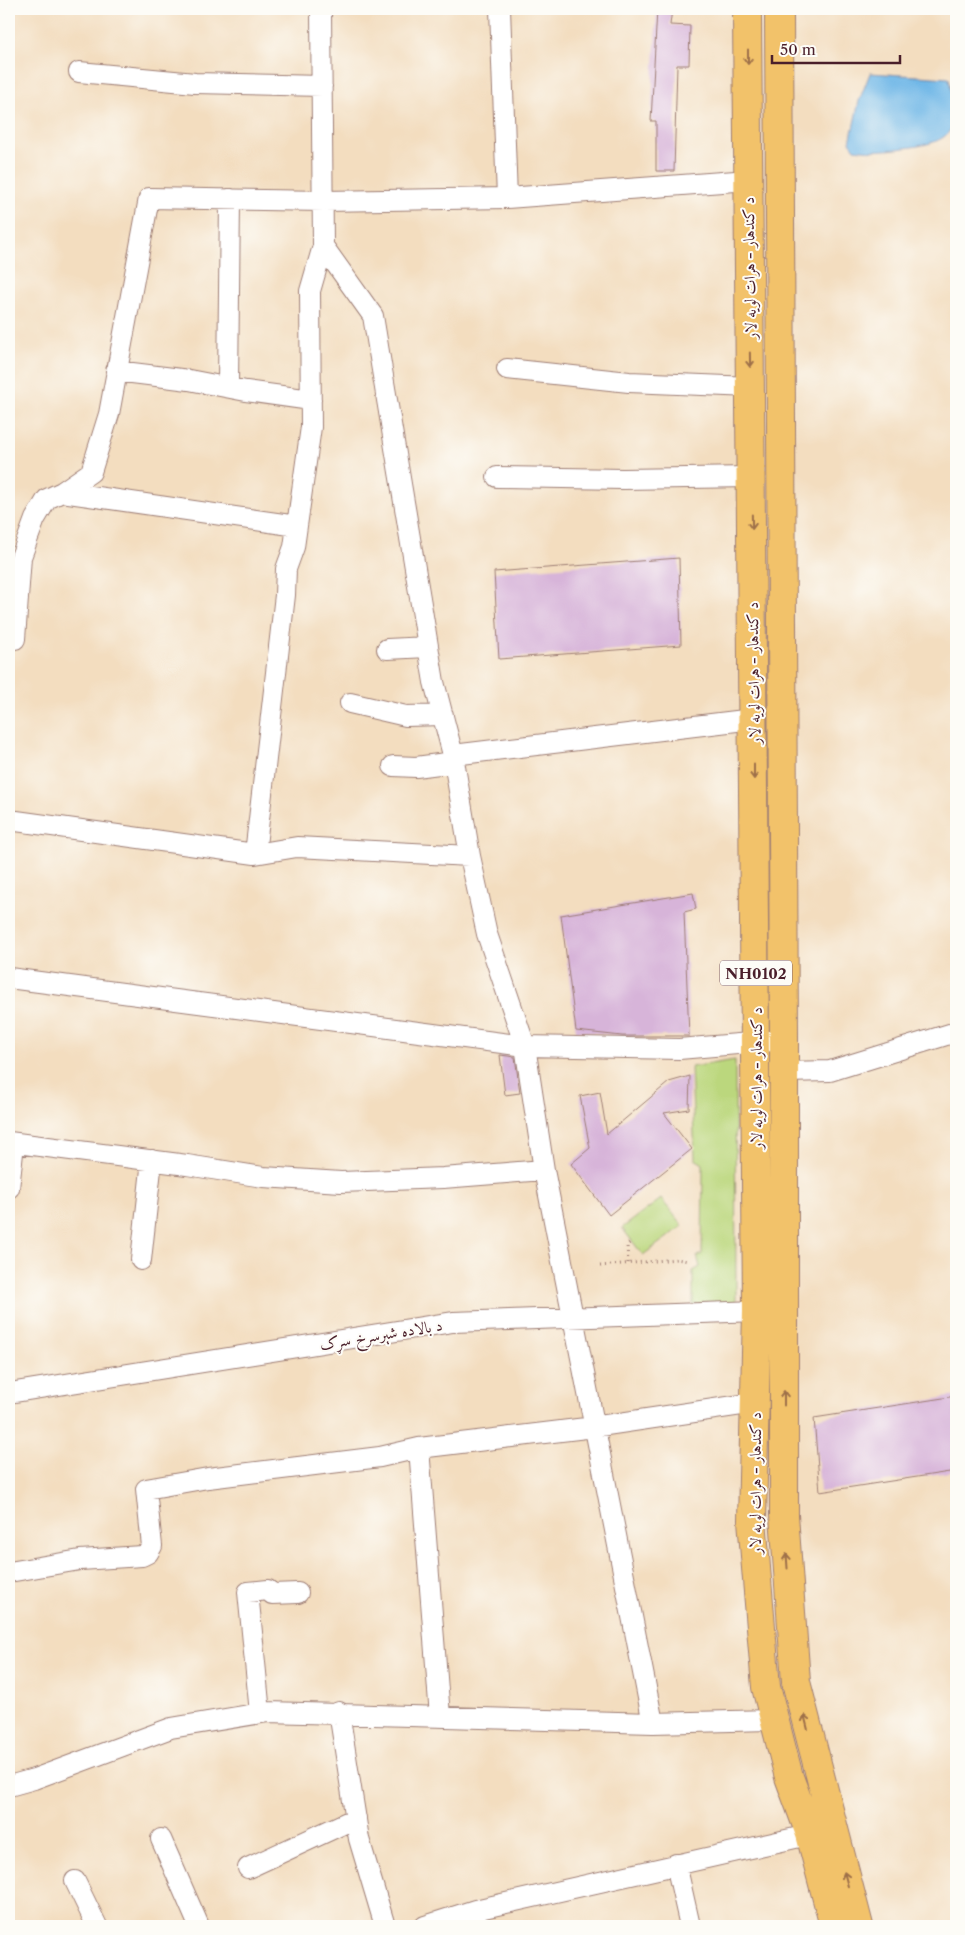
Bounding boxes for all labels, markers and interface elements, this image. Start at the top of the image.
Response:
scale bar [772,32,900,64]
text: 50 m [780,40,816,59]
one-way arrow [743,49,753,65]
street label: د کندهار - هرات لويه لار [738,197,761,341]
one-way arrow [745,352,755,368]
one-way arrow [747,514,757,530]
street label: د کندهار - هرات لويه لار [742,602,765,746]
one-way arrow [749,764,759,780]
road number: NH0102 [720,960,792,986]
street label: د کندهار - هرات لويه لار [746,1007,767,1151]
street label: د بالاده شېرسرخ سړک [318,1314,445,1359]
one-way arrow [779,1391,789,1407]
street label: د کندهار - هرات لويه لار [745,1412,766,1556]
one-way arrow [782,1553,792,1569]
one-way arrow [801,1714,810,1730]
one-way arrow [841,1872,850,1888]

